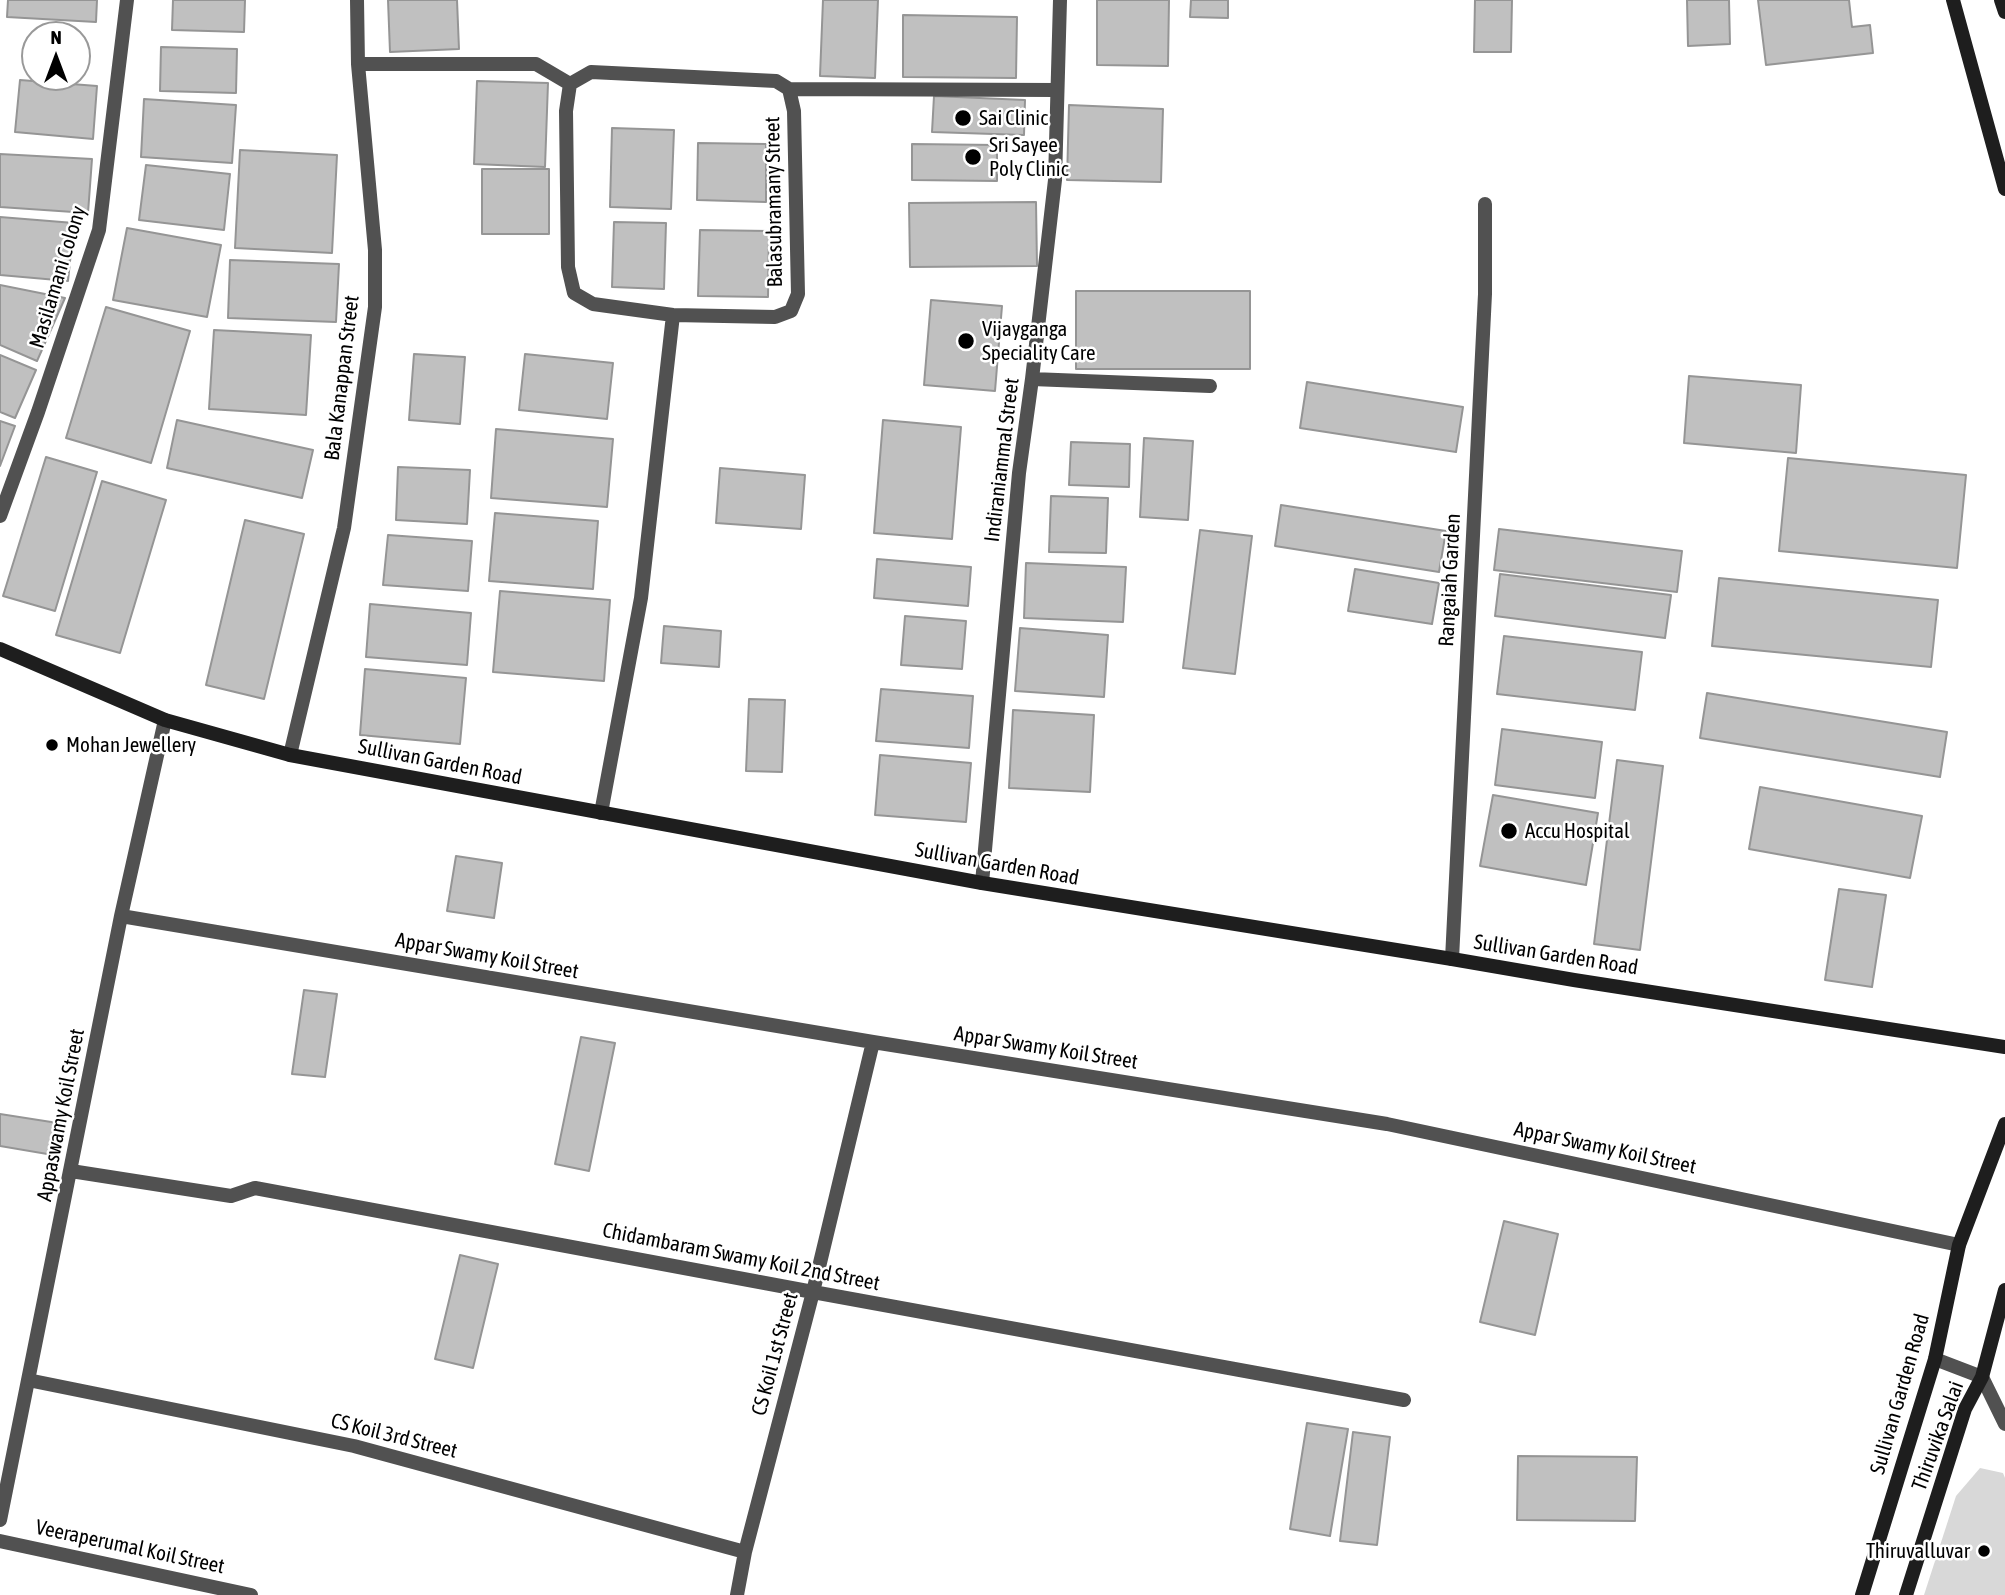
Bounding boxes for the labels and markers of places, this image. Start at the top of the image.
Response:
place label: Sai Clinic [979,105,1048,131]
marker: Sai Clinic [953,108,973,128]
place label: Sri Sayee Poly Clinic [989,132,1068,182]
marker: Sri Sayee Poly Clinic [963,147,983,167]
place label: Vijayganga Speciality Care [982,316,1095,366]
marker: Vijayganga Speciality Care [956,331,976,351]
place label: Mohan Jewellery [66,732,196,758]
marker: Mohan Jewellery [44,737,60,753]
place label: Accu Hospital [1525,818,1629,844]
marker: Accu Hospital [1499,821,1519,841]
place label: Thiruvalluvar [1866,1538,1970,1564]
marker: Thiruvalluvar [1976,1543,1992,1559]

